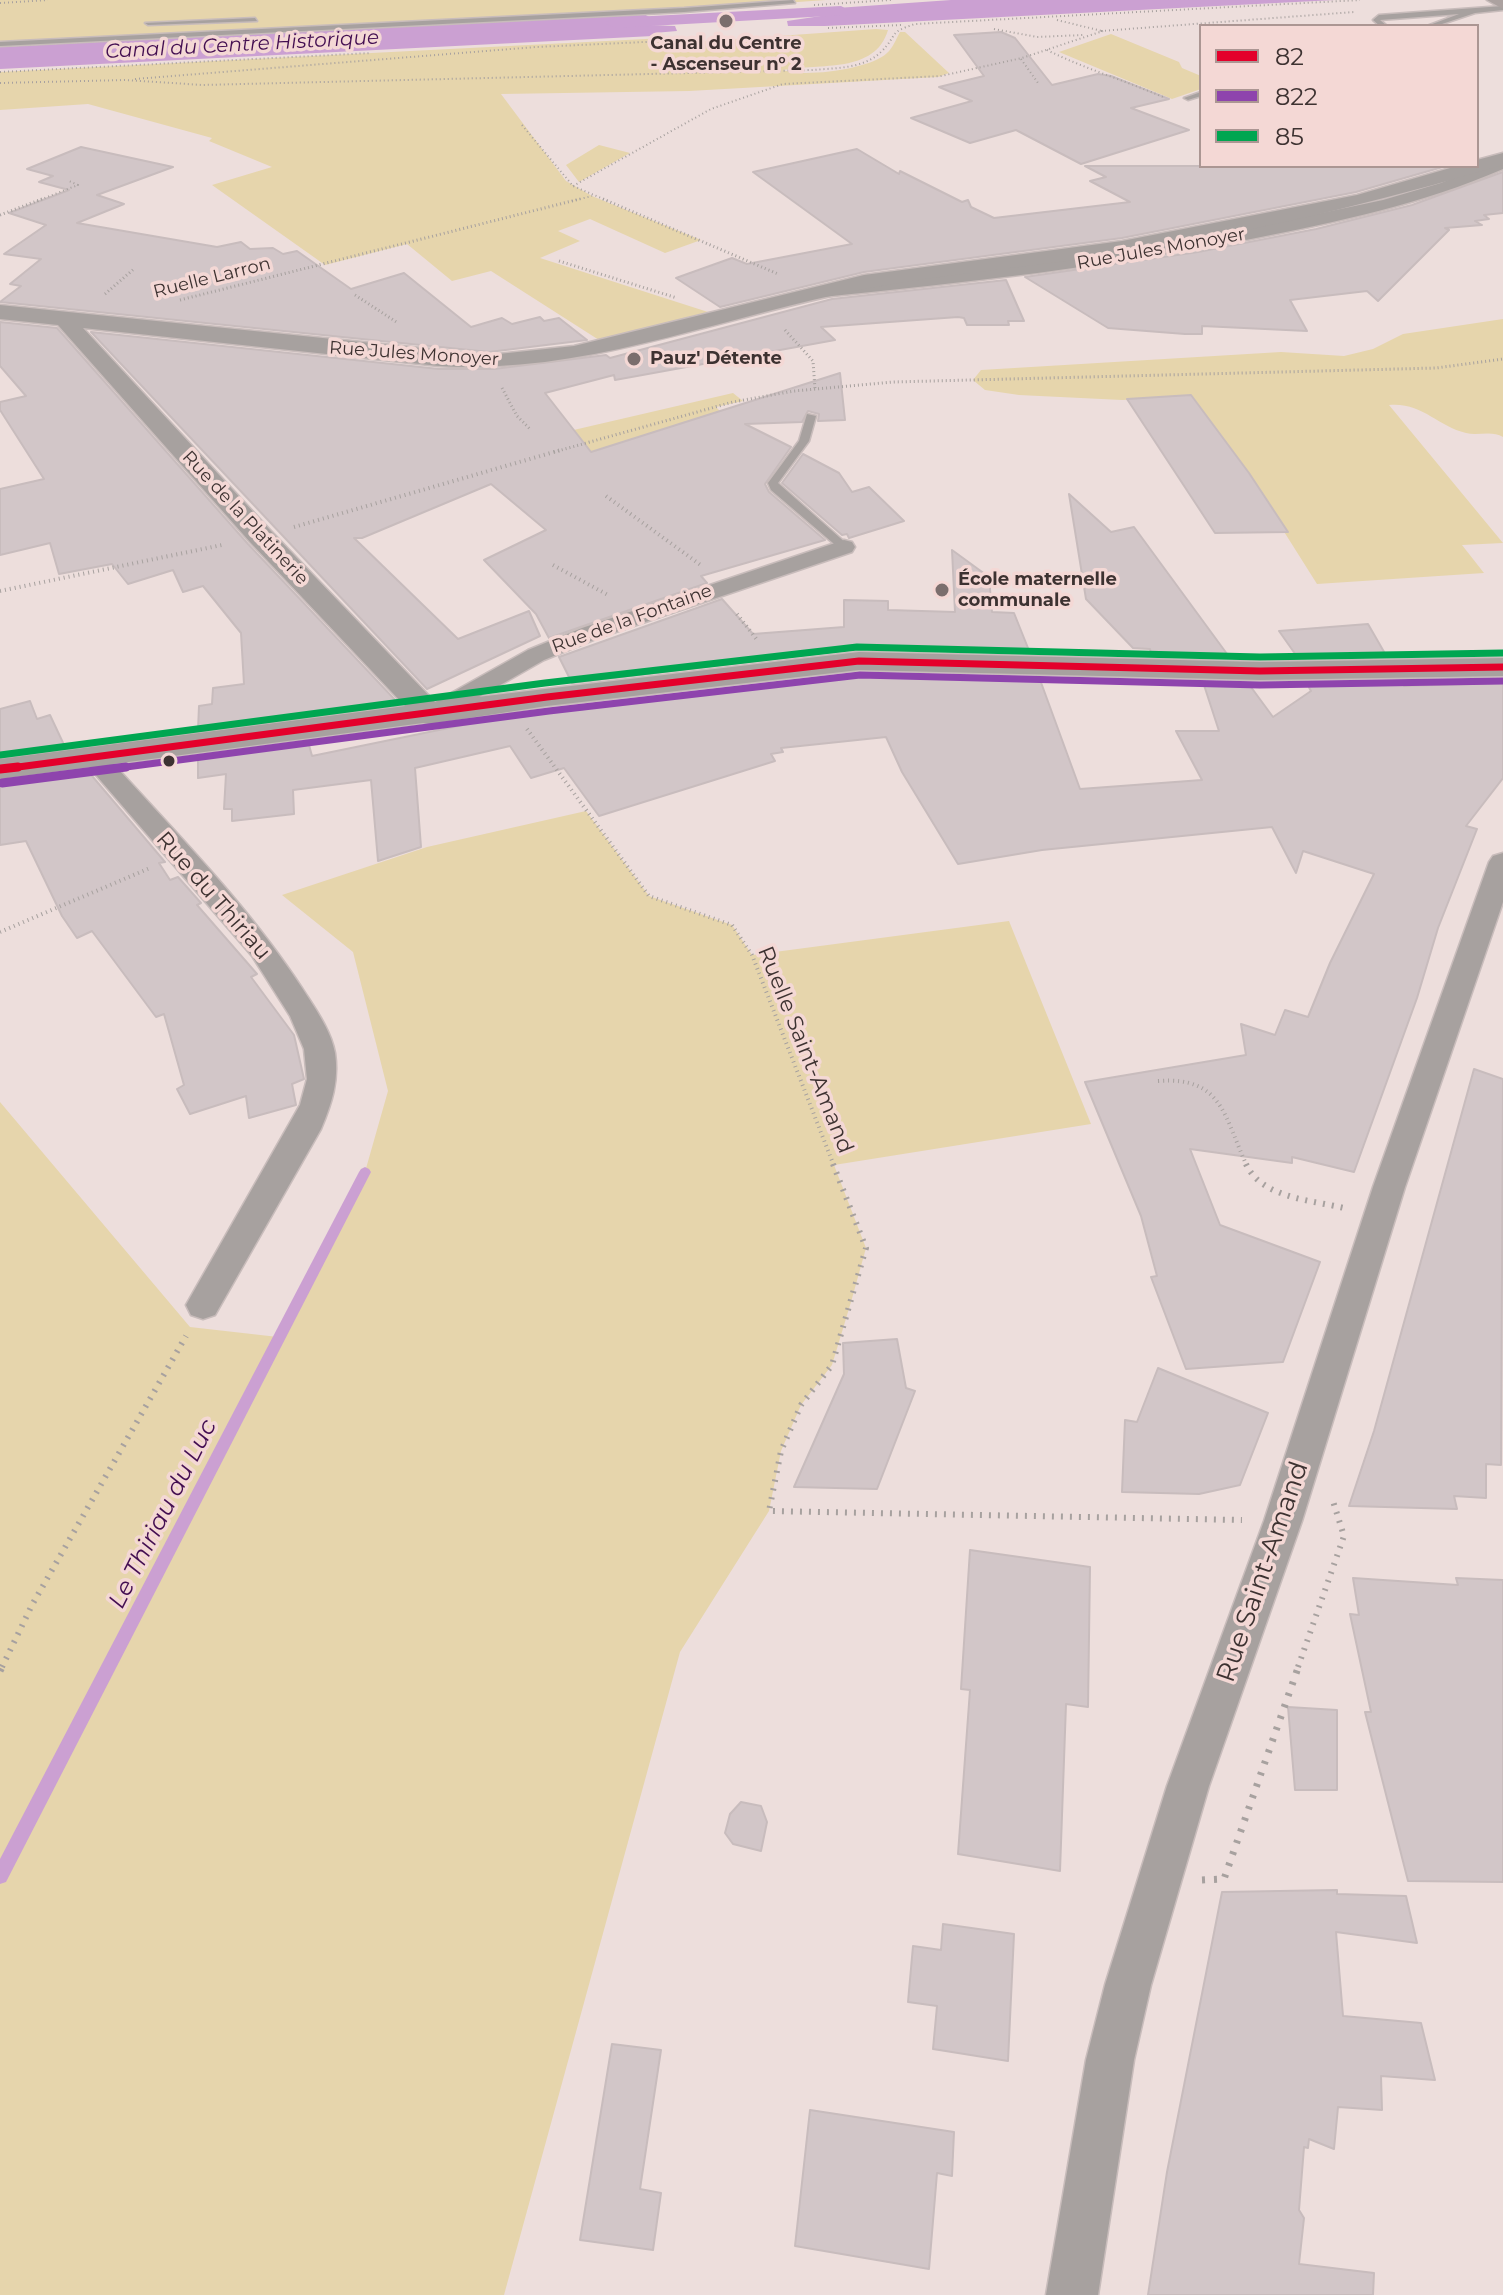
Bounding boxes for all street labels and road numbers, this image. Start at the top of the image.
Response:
street label: Rue Jules Monoyer [1075,224,1247,274]
street label: Ruelle Larron [151,253,273,303]
street label: Rue Jules Monoyer [328,337,500,371]
street label: Rue de la Platinerie [177,447,313,589]
street label: Rue de la Fontaine [549,580,715,658]
street label: Rue du Thiriau [150,827,276,965]
street label: Ruelle Saint-Amand [751,943,859,1157]
street label: Rue Saint-Amand [1211,1458,1315,1686]

